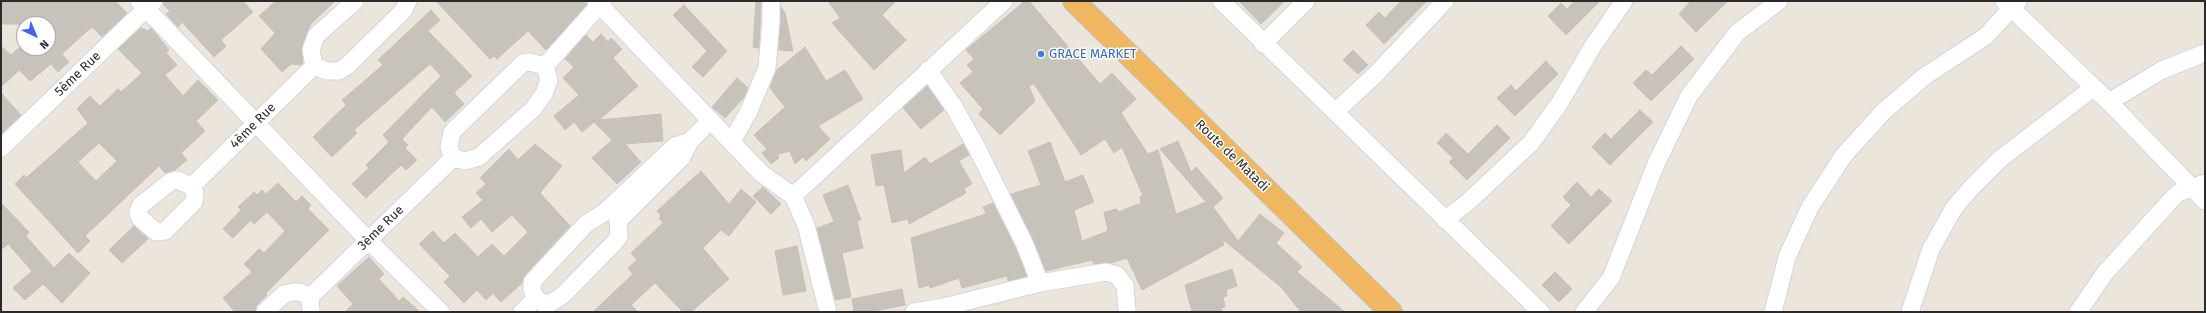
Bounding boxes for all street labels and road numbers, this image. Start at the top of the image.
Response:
street label: 5ème Rue [52,48,104,100]
street label: 4ème Rue [227,100,279,152]
street label: Route de Matadi [1192,117,1272,195]
street label: 3ème Rue [355,202,407,254]

